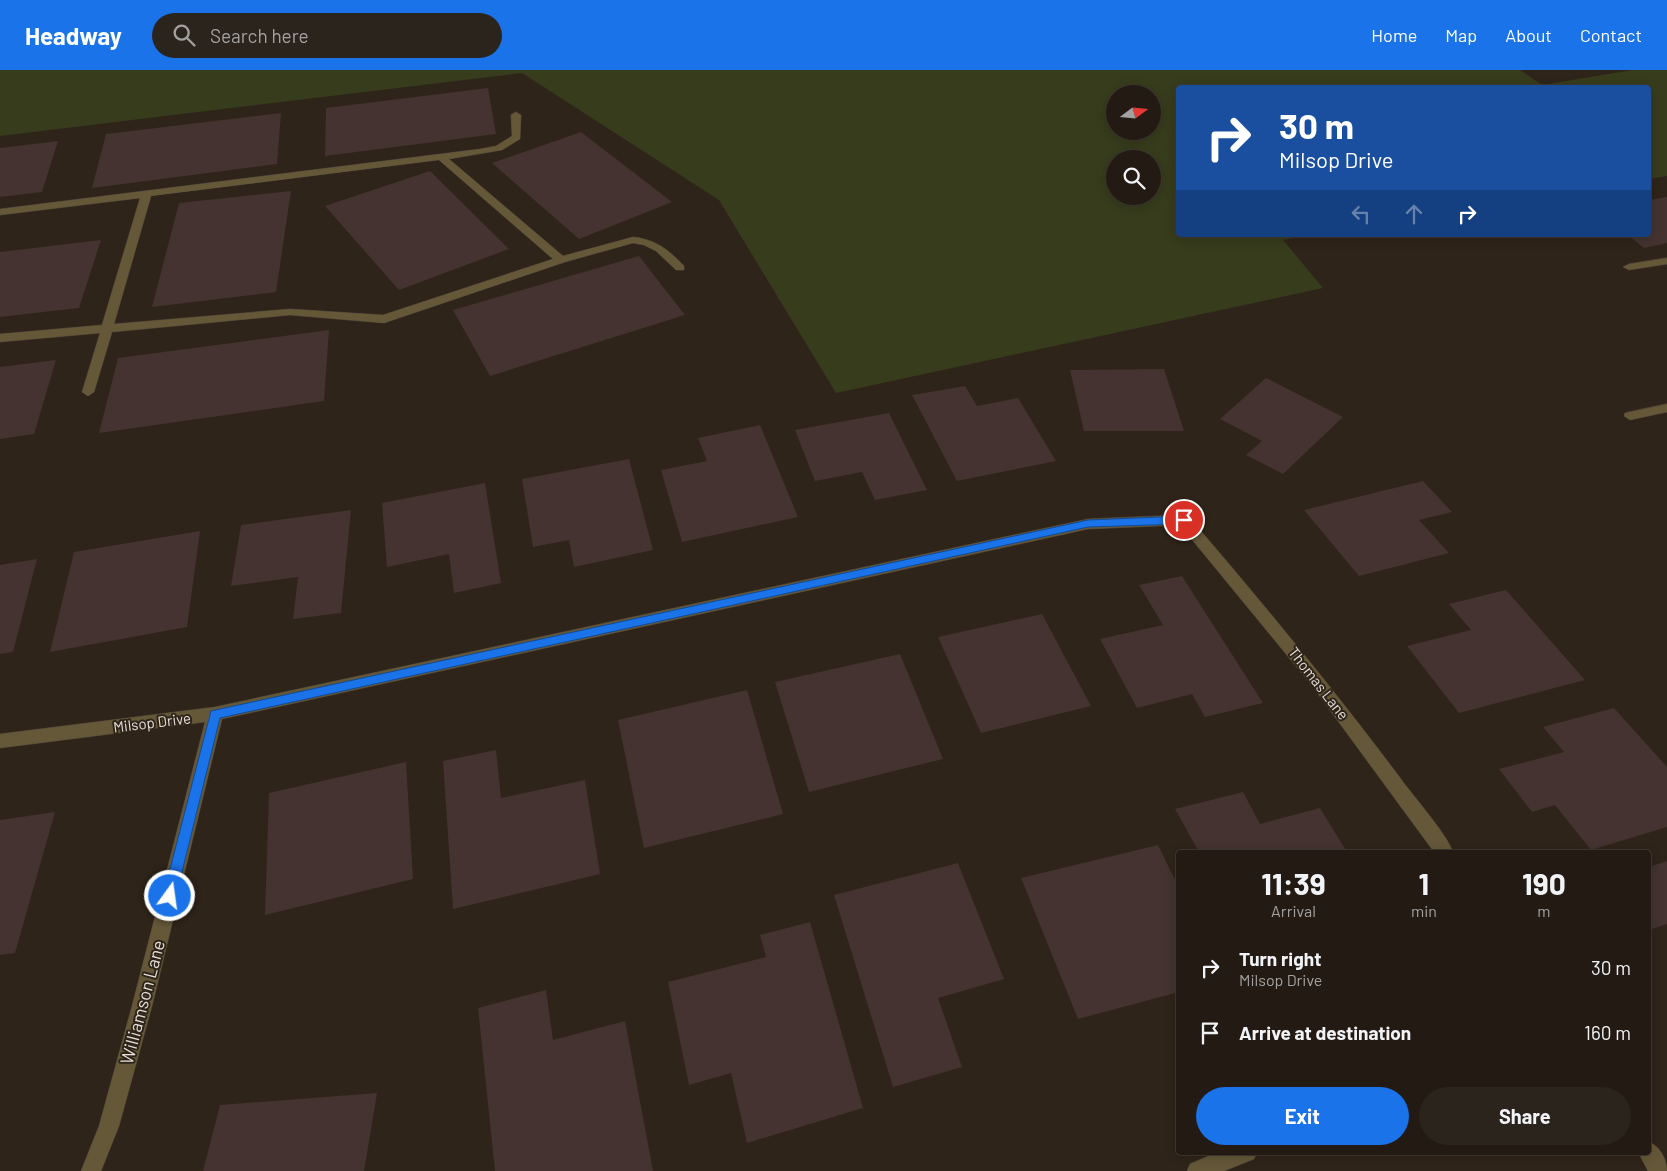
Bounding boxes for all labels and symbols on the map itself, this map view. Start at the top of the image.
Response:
north arrow [1106,85,1161,140]
pin [1163,499,1205,541]
street label: Thomas Lane [1285,643,1353,723]
street label: Milsop Drive [112,708,192,736]
position arrow [143,869,195,921]
street label: Williamson Lane [115,937,169,1067]

